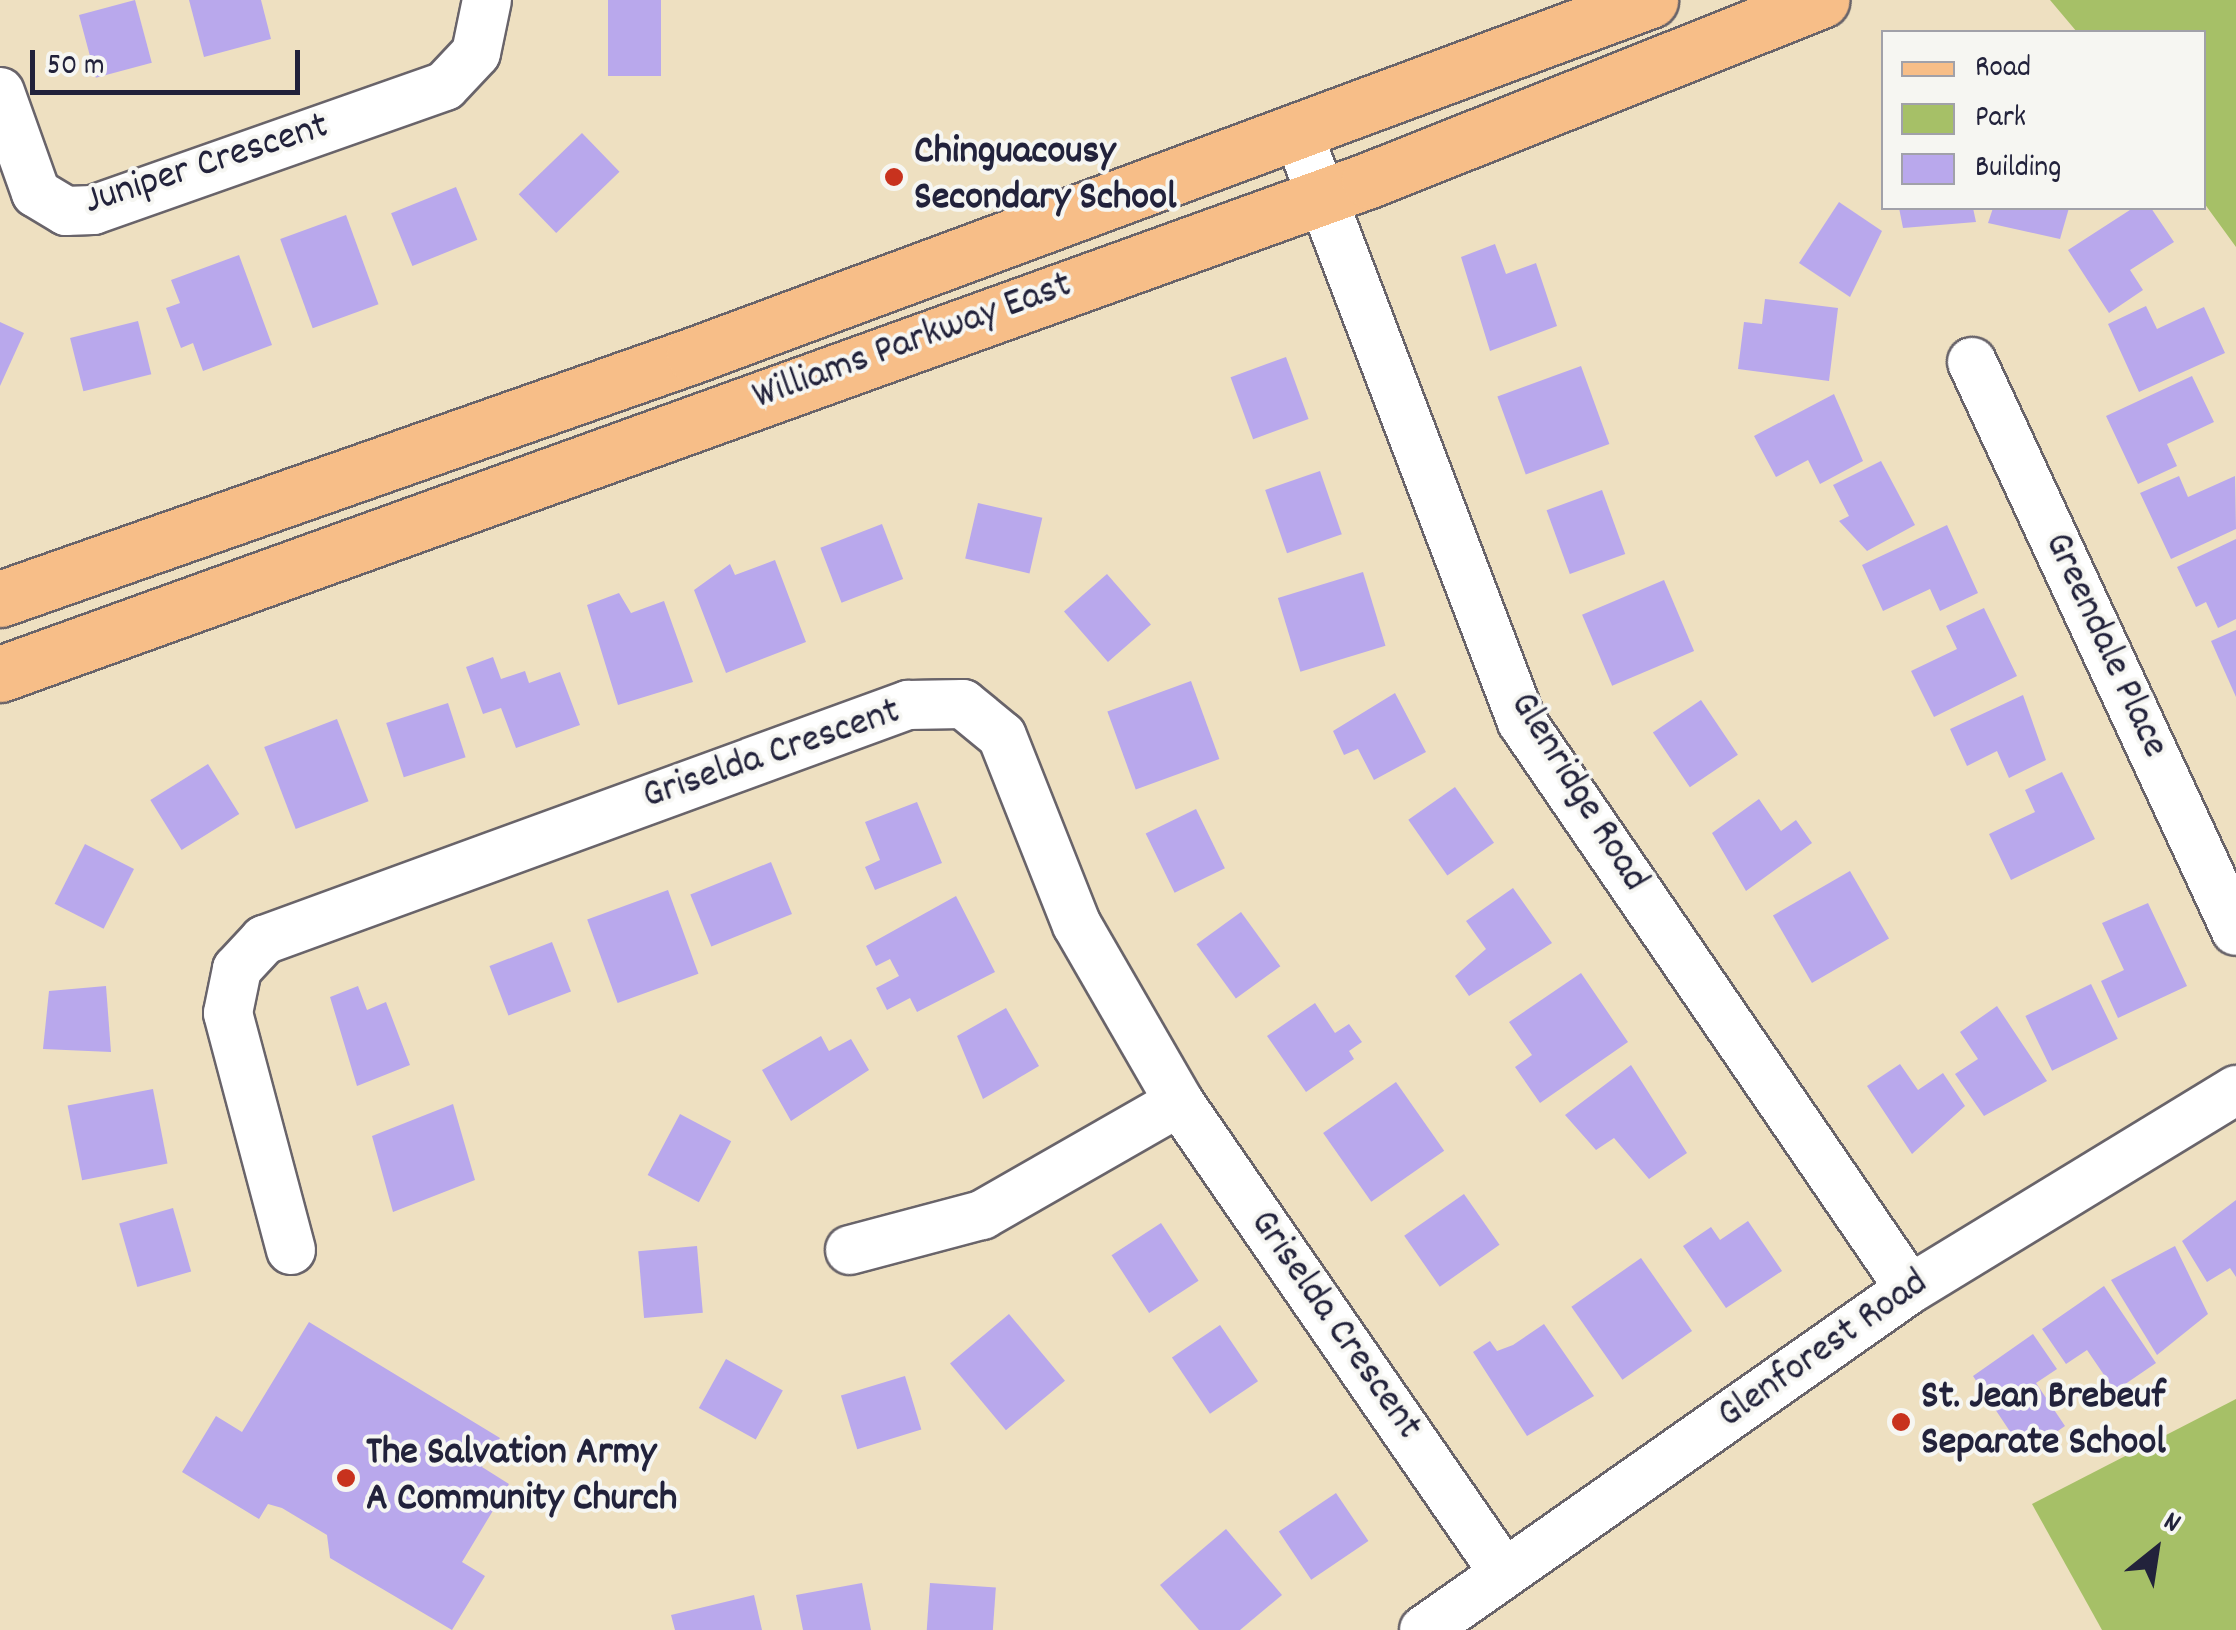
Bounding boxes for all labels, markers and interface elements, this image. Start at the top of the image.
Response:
scale bar [35,30,305,92]
legend [1881,30,2206,210]
text: 50 m [47,46,105,89]
text: Road [1975,48,2031,91]
text: Park [1975,98,2026,141]
street label: Juniper Crescent [79,104,335,228]
place label: Chinguacousy Secondary School [914,130,1176,224]
text: Building [1975,148,2061,191]
marker: Chinguacousy Secondary School [883,166,905,188]
street label: Williams Parkway East [747,263,1079,423]
street label: Greendale Place [2031,526,2177,766]
street label: Glenridge Road [1497,685,1657,901]
street label: Griselda Crescent [637,690,907,822]
street label: Griselda Crescent [1237,1202,1431,1450]
street label: Glenforest Road [1710,1261,1938,1441]
place label: St. Jean Brebeuf Separate School [1921,1375,2166,1469]
marker: St. Jean Brebeuf Separate School [1890,1411,1912,1433]
place label: The Salvation Army A Community Church [366,1431,677,1525]
marker: The Salvation Army A Community Church [335,1467,357,1489]
north arrow [2106,1500,2206,1600]
text: N [2155,1503,2187,1545]

